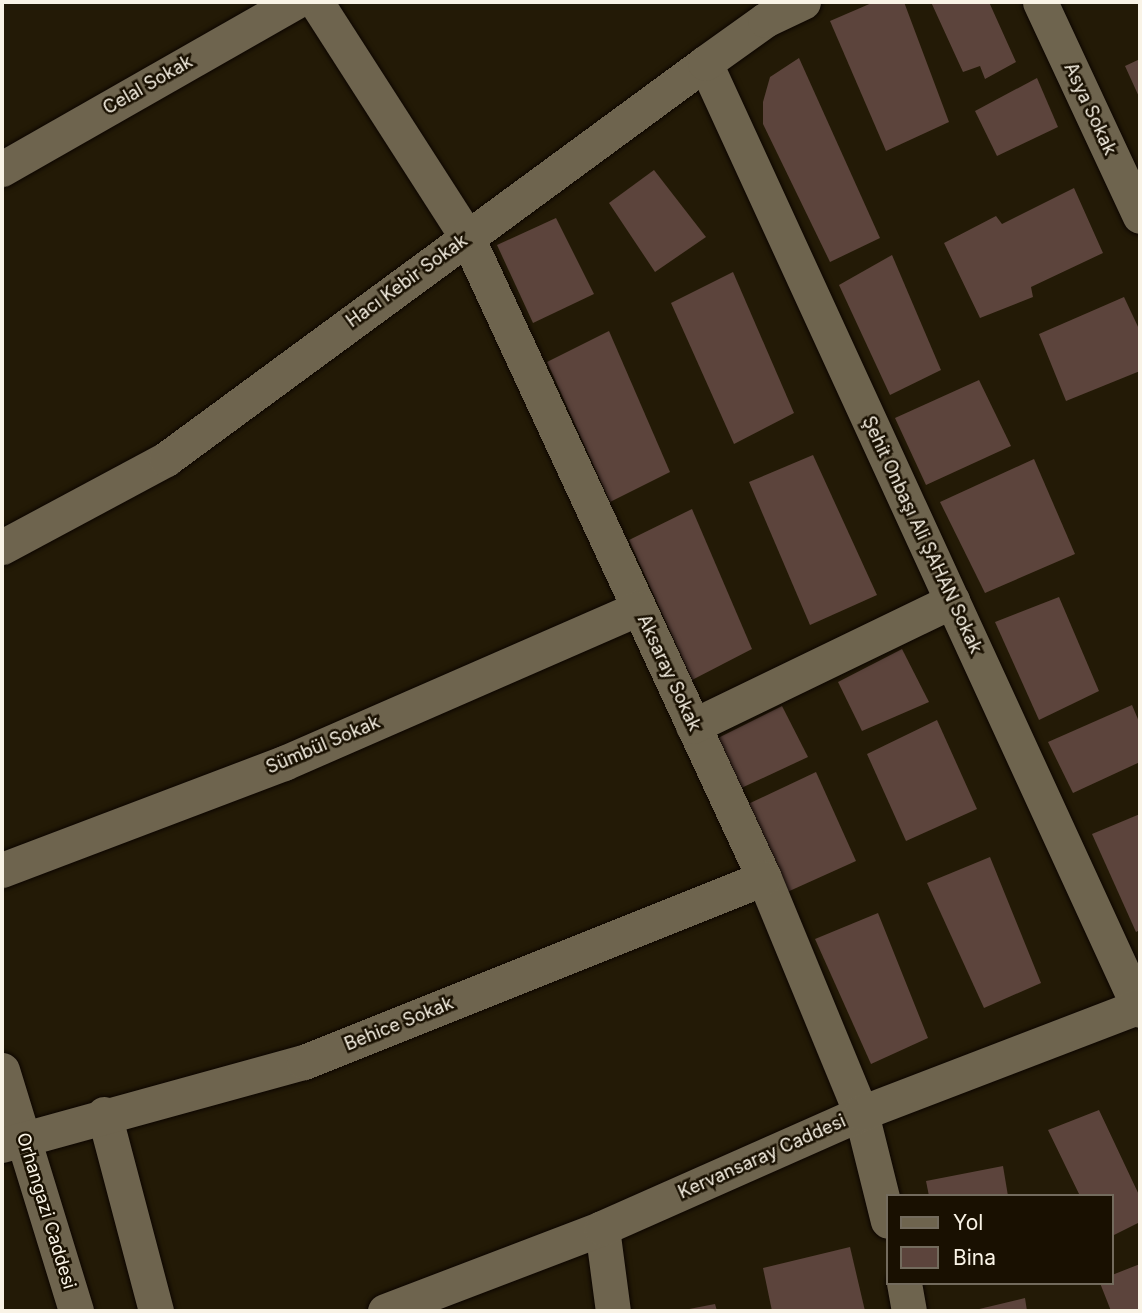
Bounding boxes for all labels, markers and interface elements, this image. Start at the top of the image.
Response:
street label: Celal Sokak [99,51,197,119]
street label: Asya Sokak [1059,59,1121,159]
street label: Hacı Kebir Sokak [342,230,472,332]
street label: Şehit Onbaşı Ali ŞAHAN Sokak [857,413,987,657]
street label: Aksaray Sokak [633,611,705,735]
street label: Sümbül Sokak [263,711,383,779]
street label: Behice Sokak [341,992,457,1056]
street label: Kervansaray Caddesi [675,1110,849,1204]
street label: Orhangazi Caddesi [12,1130,80,1292]
legend [886,1194,1114,1285]
text: Yol [953,1210,983,1235]
text: Bina [953,1245,996,1270]

